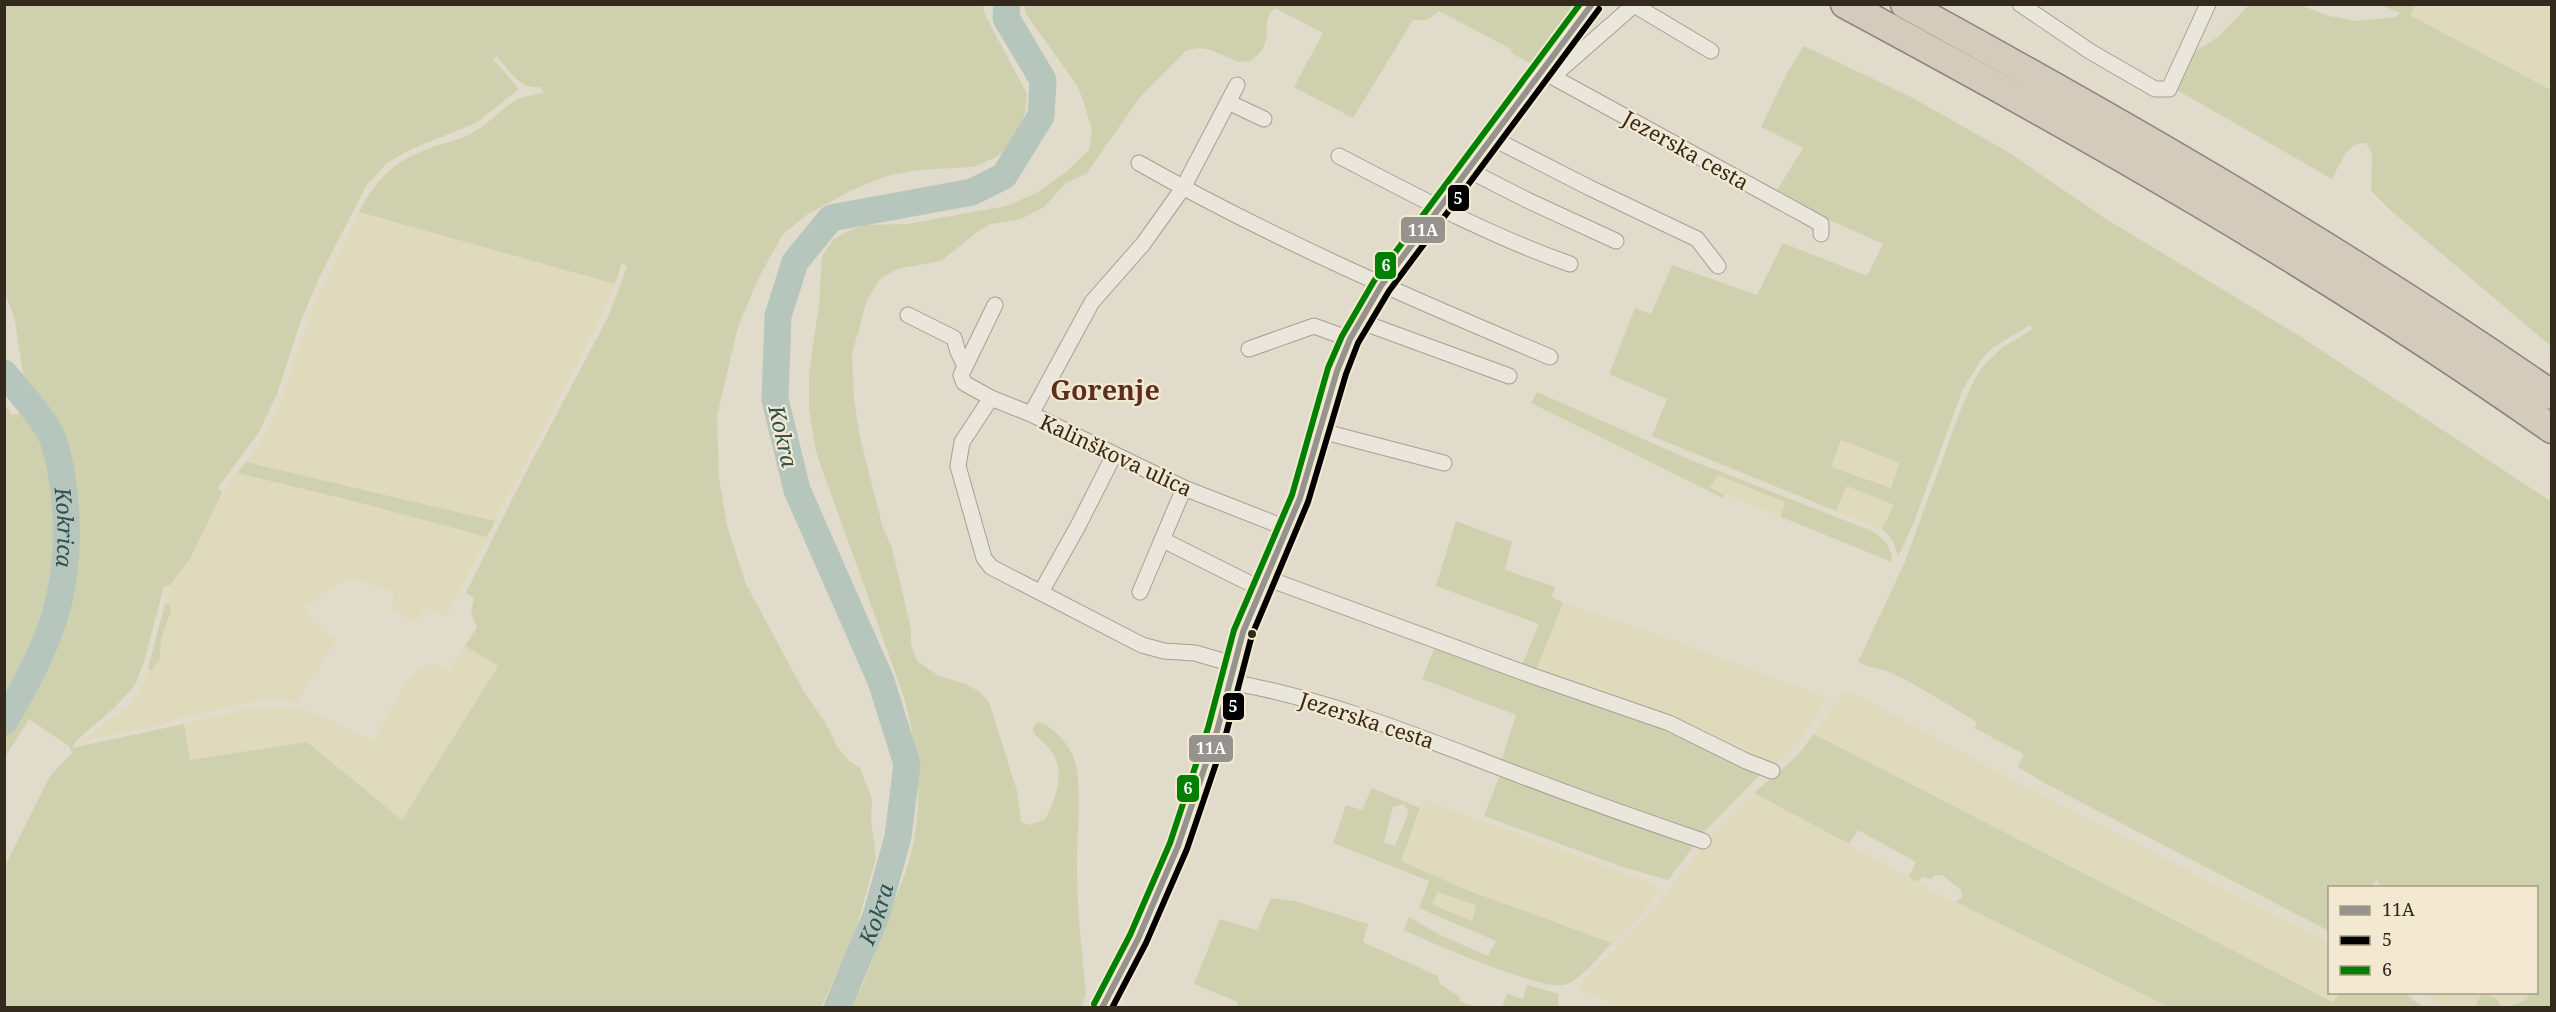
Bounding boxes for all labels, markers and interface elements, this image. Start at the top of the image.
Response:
street label: Jezerska cesta [1617,103,1754,196]
line badge: 5 [1447,184,1470,212]
text: 5 [1453,187,1463,209]
line badge: 11A [1400,216,1446,244]
text: 11A [1408,219,1439,241]
line badge: 6 [1374,251,1397,280]
text: 6 [1381,254,1391,276]
district label: Gorenje [1050,371,1160,408]
water label: Kokra [762,401,806,470]
street label: Kalinškova ulica [1035,407,1197,503]
water label: Kokrica [48,485,82,569]
unlabelled marker [1246,628,1258,640]
street label: Jezerska cesta [1295,685,1438,755]
line badge: 5 [1222,692,1245,721]
text: 5 [1228,695,1238,717]
line badge: 11A [1188,734,1234,763]
text: 11A [1196,737,1227,759]
line badge: 6 [1176,774,1200,803]
text: 6 [1183,777,1193,799]
water label: Kokra [850,880,899,950]
legend [2328,886,2538,994]
text: 11A [2382,897,2415,921]
text: 5 [2382,927,2392,951]
text: 6 [2382,957,2392,981]

